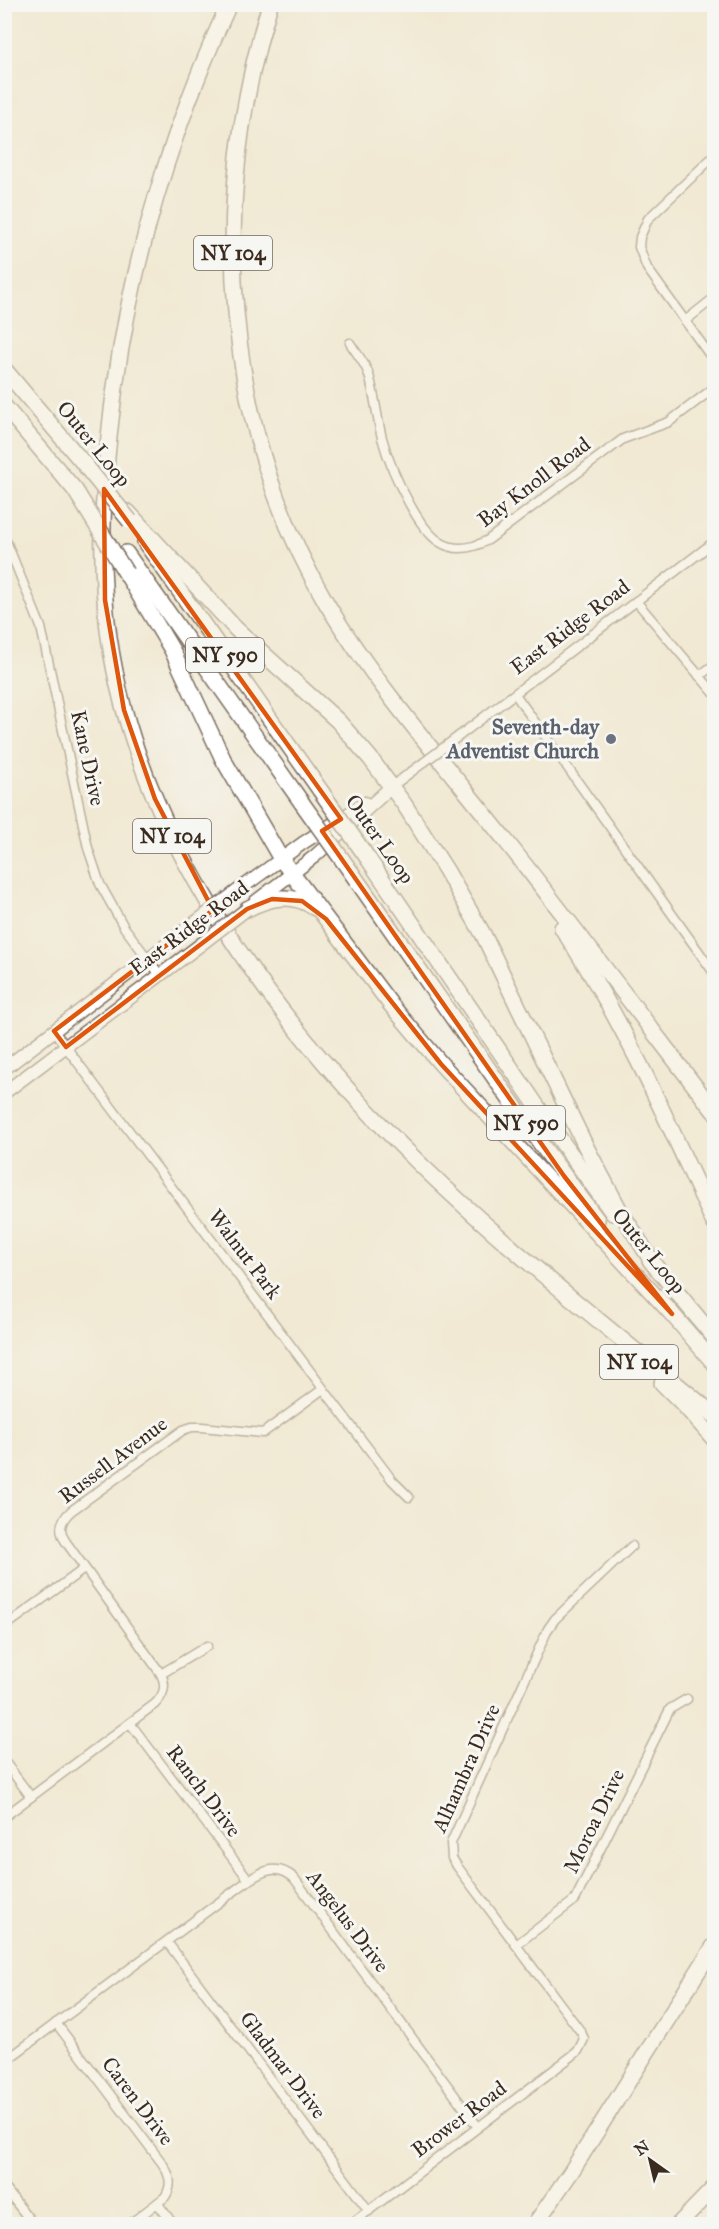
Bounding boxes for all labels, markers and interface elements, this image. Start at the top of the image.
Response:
road number: NY 104 [194,236,272,270]
street label: Outer Loop [51,396,137,492]
street label: Bay Knoll Road [473,431,596,533]
street label: East Ridge Road [505,574,635,680]
road number: NY 590 [186,638,264,672]
street label: Kane Drive [65,708,111,808]
place label: Seventh-day Adventist Church [444,714,600,764]
marker: Seventh-day Adventist Church [604,732,618,746]
street label: Outer Loop [340,789,420,889]
road number: NY 104 [133,819,211,853]
street label: East Ridge Road [124,875,254,981]
road number: NY 590 [487,1106,565,1140]
street label: Outer Loop [606,1203,692,1299]
street label: Walnut Park [203,1204,287,1304]
road number: NY 104 [600,1345,678,1379]
street label: Russell Avenue [54,1411,172,1509]
street label: Alhambra Drive [426,1700,506,1837]
street label: Ranch Drive [161,1740,247,1842]
street label: Moroa Drive [558,1765,630,1877]
street label: Angelus Drive [300,1864,395,1978]
street label: Gladmar Drive [234,2006,332,2124]
street label: Caren Drive [96,2052,180,2151]
street label: Brower Road [407,2075,512,2163]
north arrow [620,2130,680,2190]
text: N [631,2136,653,2160]

